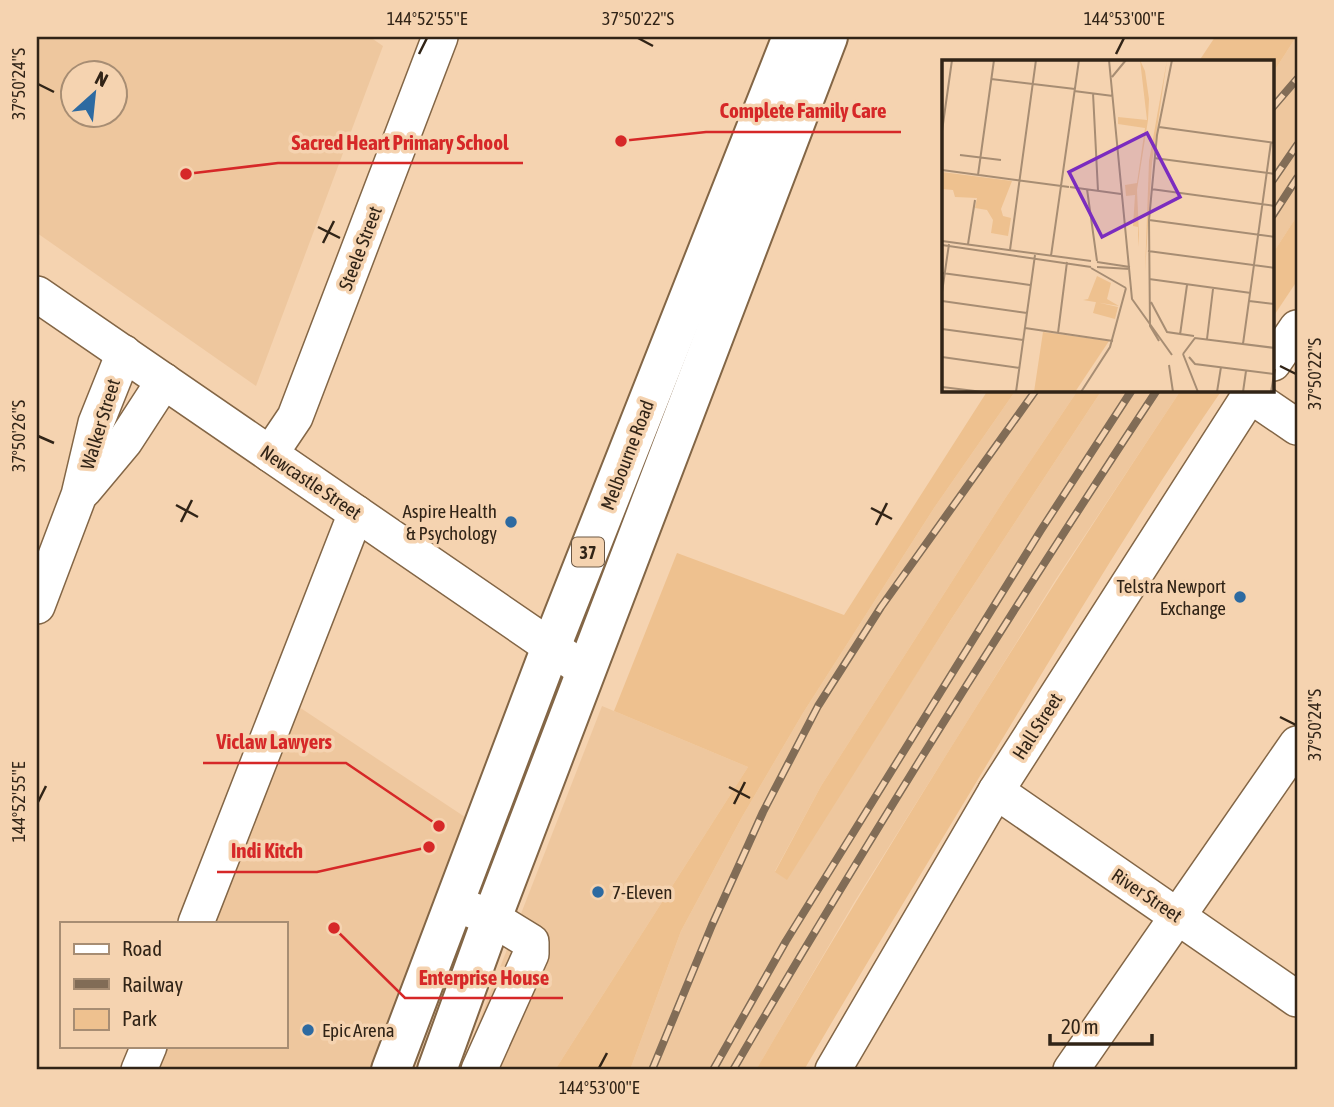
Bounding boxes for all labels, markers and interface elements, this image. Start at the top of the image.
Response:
text: 144°52'55"E [387,8,468,29]
text: 37°50'22"S [602,8,674,29]
text: 144°53'00"E [1084,8,1165,29]
text: 37°50'24"S [8,48,29,120]
north arrow [60,60,130,130]
inset map [942,60,1274,392]
text: N [92,67,112,91]
callout: Complete Family Care [706,90,901,132]
text: Complete Family Care [719,98,887,122]
callout: Sacred Heart Primary School [278,121,523,163]
text: Sacred Heart Primary School [291,130,509,154]
street label: Steele Street [334,203,386,293]
text: 37°50'22"S [1304,338,1325,410]
street label: Walker Street [76,376,124,472]
street label: Melbourne Road [596,397,658,513]
text: 37°50'26"S [8,400,29,472]
street label: Newcastle Street [257,440,365,524]
place label: Aspire Health & Psychology [403,500,497,544]
marker: Aspire Health & Psychology [503,514,519,530]
road number: 37 [572,538,604,566]
place label: Telstra Newport Exchange [1116,575,1226,619]
marker: Telstra Newport Exchange [1232,589,1248,605]
street label: Hall Street [1008,689,1066,763]
text: 37°50'24"S [1304,689,1325,761]
callout: Viclaw Lawyers [203,721,346,763]
text: Viclaw Lawyers [215,729,332,753]
text: 144°52'55"E [8,761,29,842]
callout: Indi Kitch [217,830,317,872]
text: Indi Kitch [231,838,303,862]
street label: River Street [1108,864,1186,926]
place label: 7-Eleven [612,881,673,903]
marker: 7-Eleven [590,884,606,900]
legend [60,922,287,1048]
text: Road [122,936,162,960]
callout: Enterprise House [405,956,563,998]
text: Enterprise House [419,965,549,989]
text: Railway [122,972,184,996]
scale bar [1050,1002,1152,1046]
text: Park [122,1006,157,1030]
text: 20 m [1061,1014,1099,1038]
place label: Epic Arena [322,1019,395,1041]
marker: Epic Arena [300,1022,316,1038]
text: 144°53'00"E [559,1077,640,1098]

